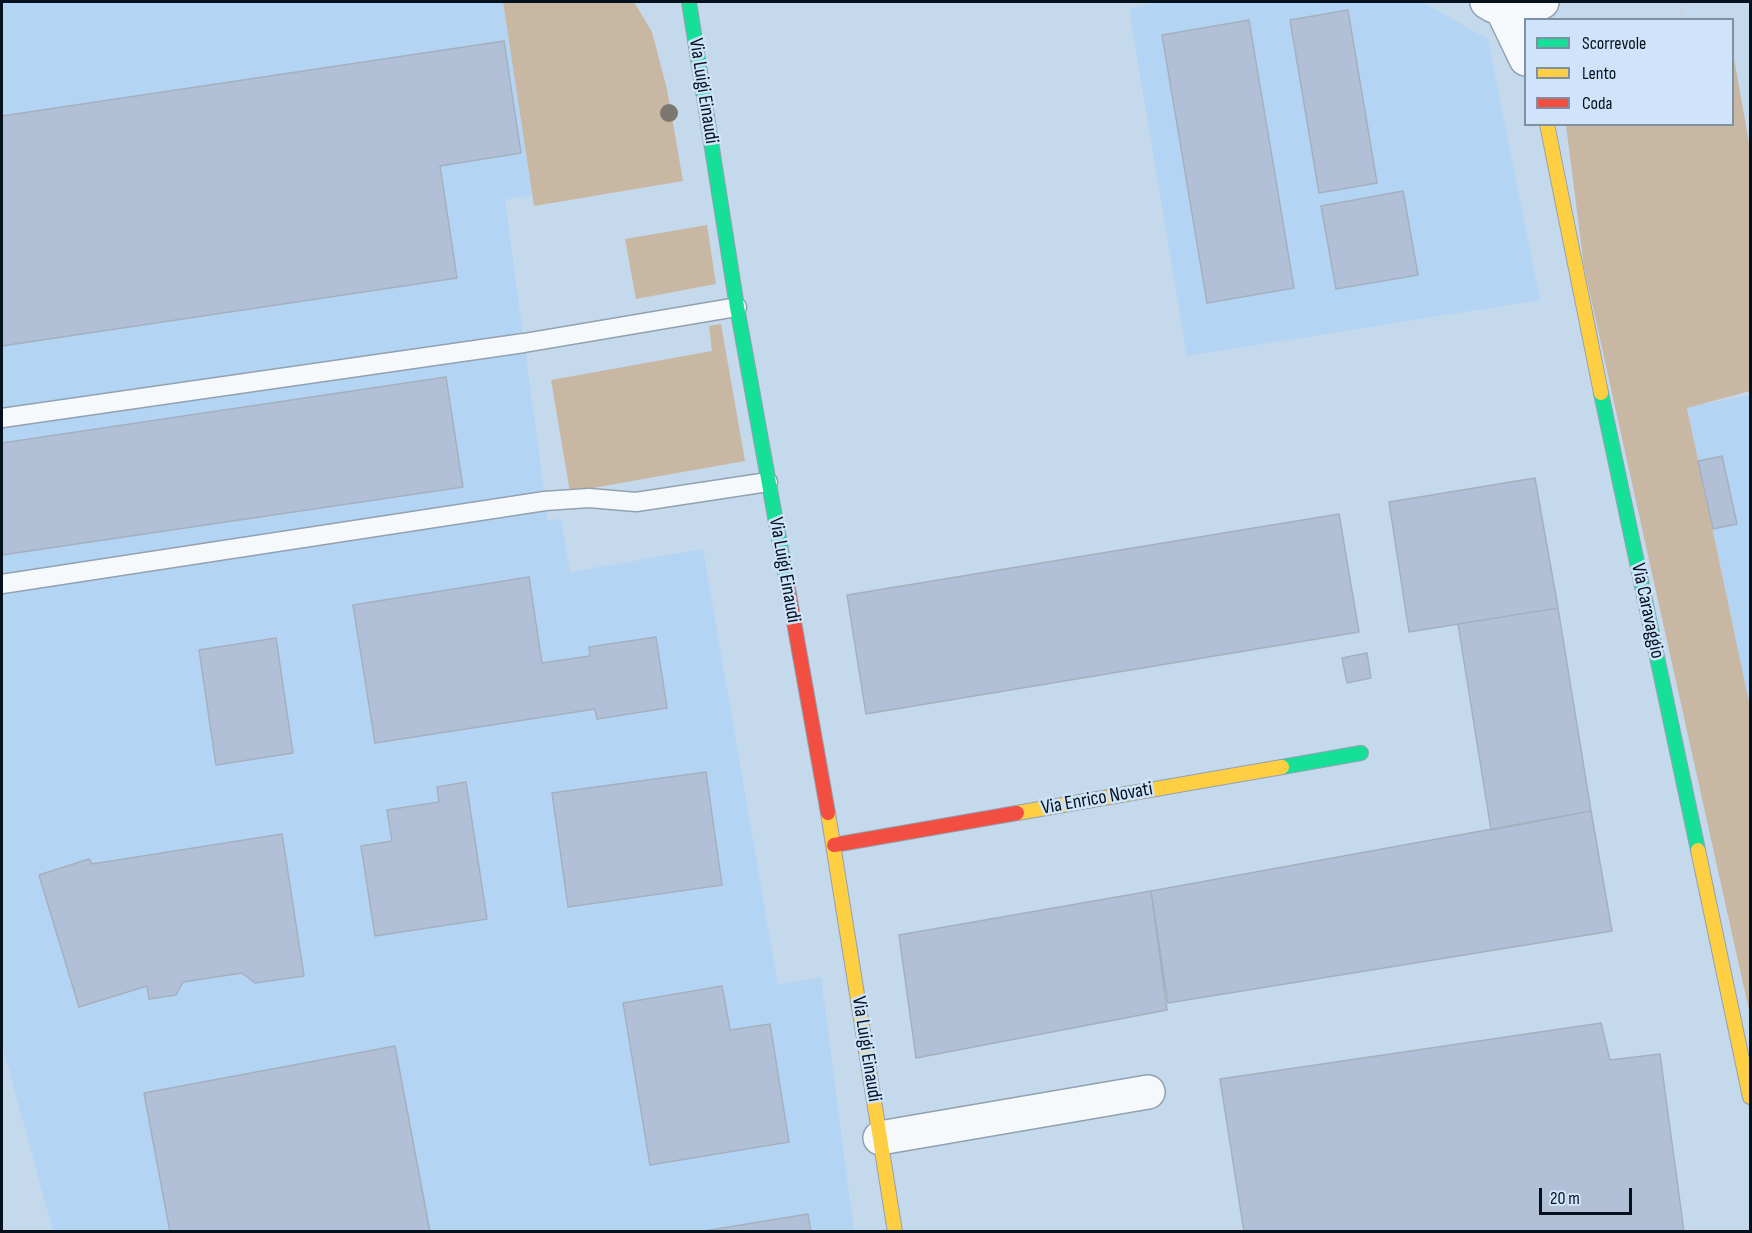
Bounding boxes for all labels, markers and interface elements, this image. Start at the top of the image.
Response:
legend [1524,18,1734,126]
text: Scorrevole [1582,33,1646,54]
street label: Via Luigi Einaudi [683,36,723,146]
text: Lento [1582,63,1616,84]
text: Coda [1582,93,1612,114]
street label: Via Luigi Einaudi [763,515,805,625]
street label: Via Caravaggio [1625,561,1669,661]
street label: Via Enrico Novati [1039,777,1155,821]
street label: Via Luigi Einaudi [846,994,886,1104]
scale bar [1542,1176,1635,1214]
text: 20 m [1550,1188,1580,1209]

